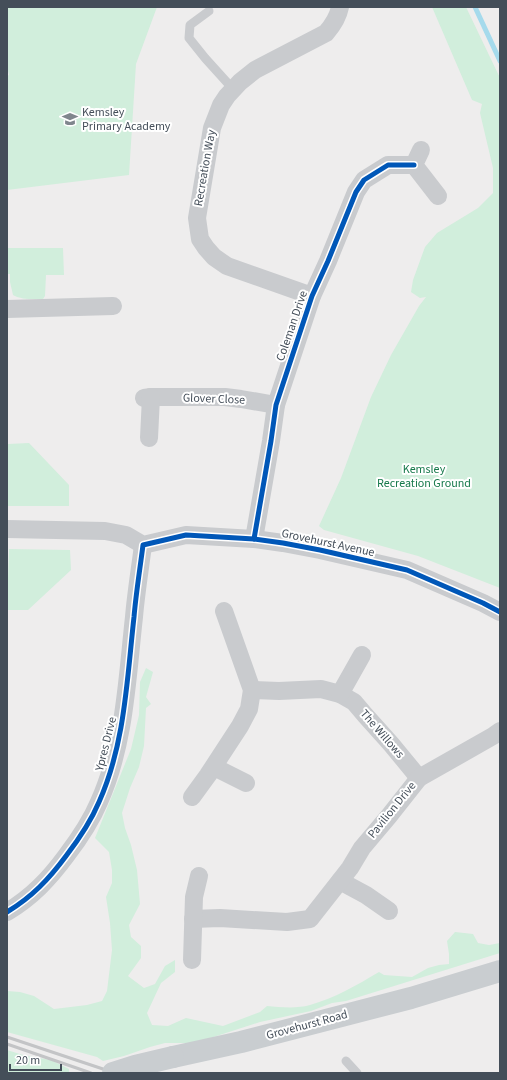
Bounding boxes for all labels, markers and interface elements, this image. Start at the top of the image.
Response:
place label: Kemsley Primary Academy [82,104,171,135]
school or university icon: Kemsley Primary Academy [61,110,79,128]
street label: Recreation Way [190,128,220,207]
street label: Coleman Drive [272,289,312,363]
street label: Glover Close [183,389,246,409]
park label: Kemsley Recreation Ground [377,461,471,492]
street label: Grovehurst Avenue [280,525,376,561]
street label: The Willows [356,706,408,762]
street label: Ypres Drive [91,715,121,774]
street label: Pavilion Drive [364,778,420,842]
street label: Grovehurst Road [264,1006,350,1044]
scale bar [10,1046,61,1072]
text: 20 m [16,1052,40,1069]

